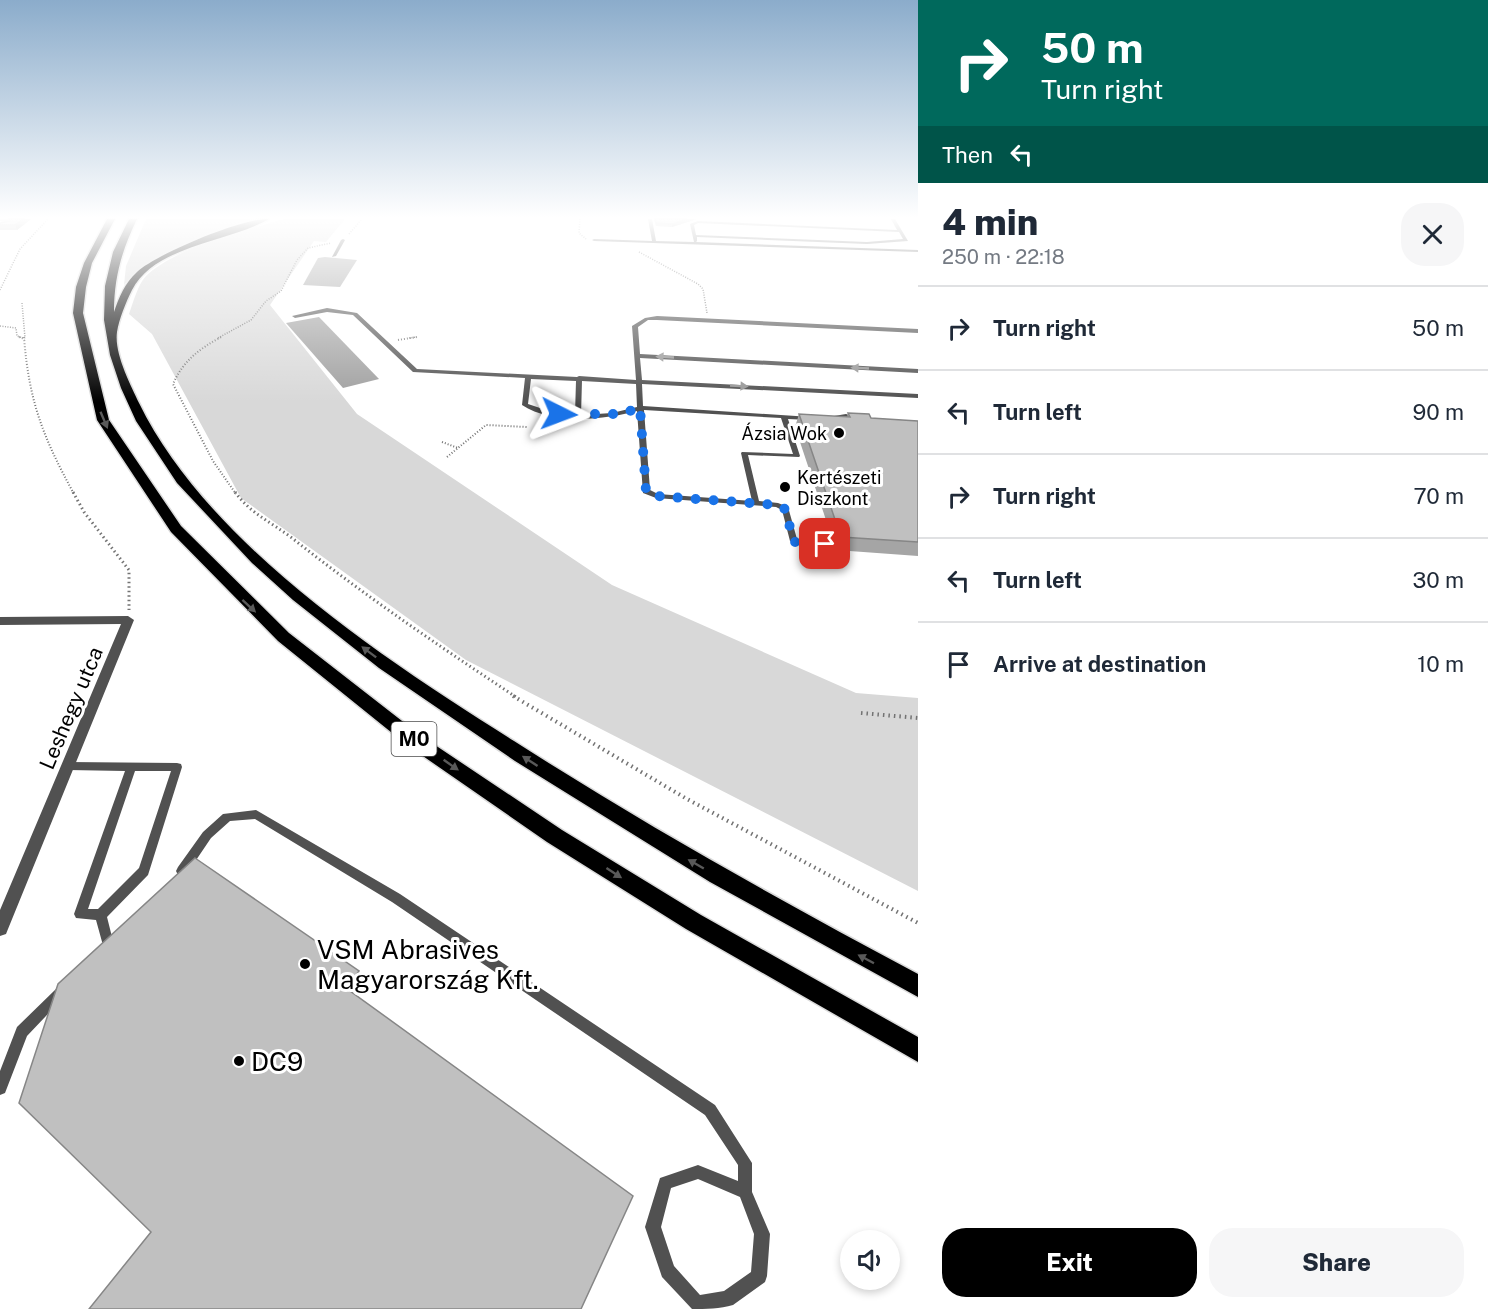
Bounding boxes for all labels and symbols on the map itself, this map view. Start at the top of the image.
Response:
one-way arrow [655,353,674,362]
one-way arrow [850,363,869,372]
position arrow [527,382,591,446]
one-way arrow [729,382,748,391]
one-way arrow [99,412,108,429]
place label: Ázsia Wok [741,422,827,444]
marker: Ázsia Wok [832,426,846,440]
place label: Kertészeti Diszkont [797,467,882,509]
marker: Kertészeti Diszkont [778,480,792,494]
pin [799,518,850,569]
one-way arrow [241,599,256,613]
street label: Leshegy utca [34,643,108,773]
one-way arrow [361,645,377,658]
road number: M0 [392,722,436,756]
one-way arrow [522,756,538,767]
one-way arrow [443,759,459,771]
one-way arrow [688,858,704,869]
one-way arrow [606,867,622,878]
place label: VSM Abrasives Magyarország Kft. [317,934,539,995]
one-way arrow [858,954,875,964]
marker: VSM Abrasives Magyarország Kft. [298,957,312,971]
place label: DC9 [251,1046,303,1077]
marker: DC9 [232,1054,246,1068]

